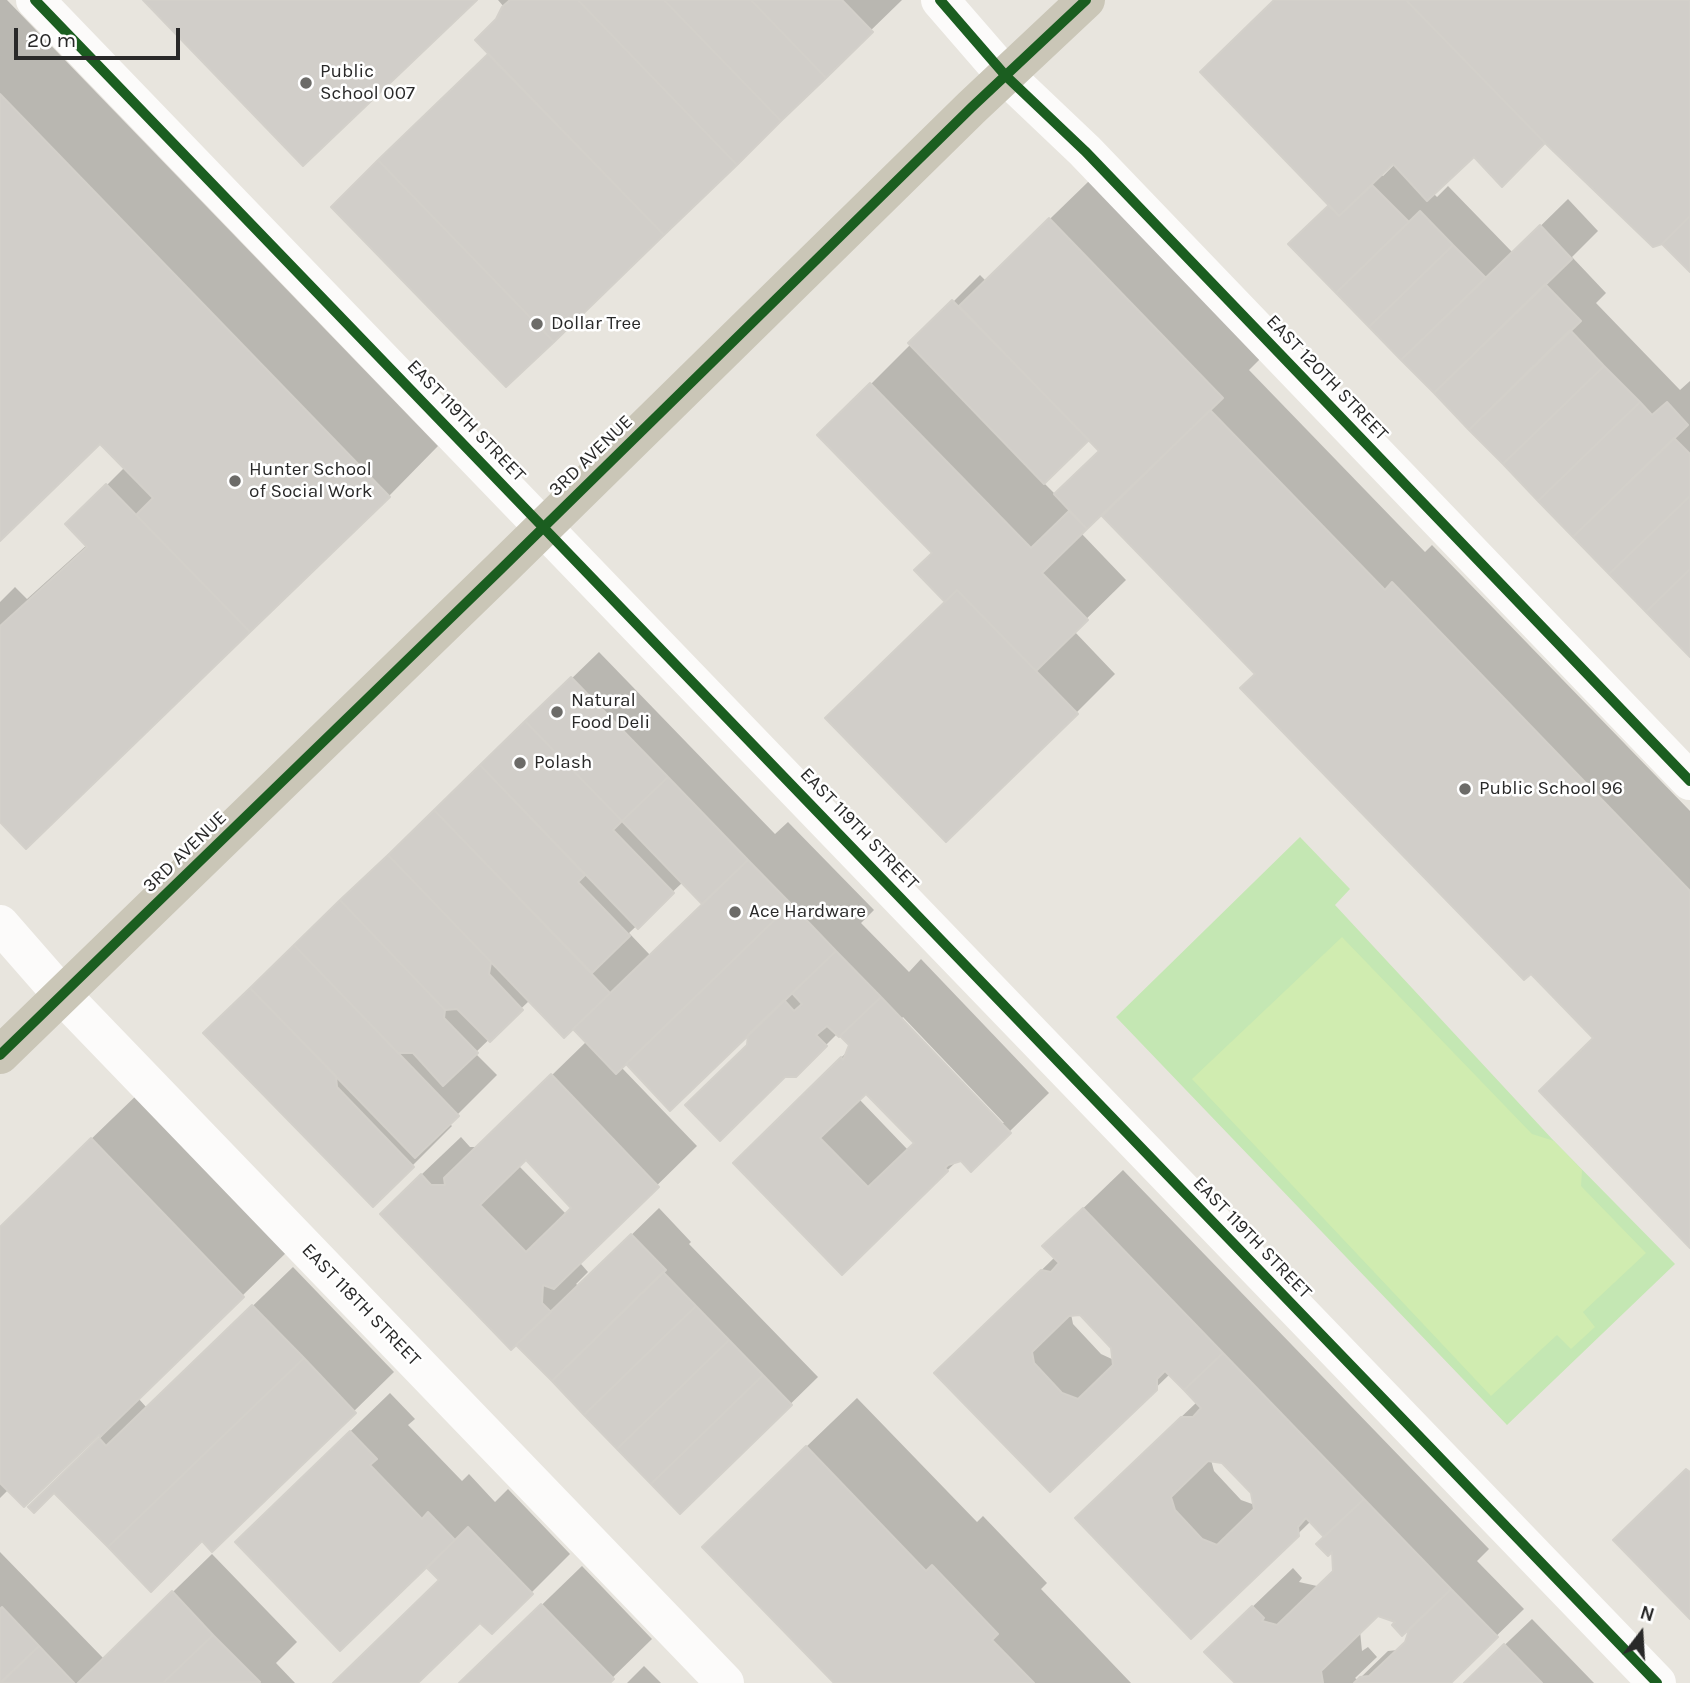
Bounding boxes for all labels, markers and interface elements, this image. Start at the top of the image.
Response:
scale bar [18,14,184,58]
text: 20 m [27,28,76,52]
place label: Public School 007 [320,61,415,105]
marker: Public School 007 [298,75,314,91]
street label: EAST 120TH STREET [1261,310,1393,446]
place label: Dollar Tree [551,313,641,335]
marker: Dollar Tree [529,316,545,332]
street label: EAST 119TH STREET [402,355,530,487]
street label: 3RD AVENUE [544,410,638,502]
place label: Hunter School of Social Work [249,459,372,503]
marker: Hunter School of Social Work [227,473,243,489]
place label: Natural Food Deli [571,690,650,734]
marker: Natural Food Deli [549,704,565,720]
place label: Polash [534,752,592,774]
marker: Polash [512,755,528,771]
street label: EAST 119TH STREET [795,763,923,895]
place label: Public School 96 [1479,778,1623,800]
marker: Public School 96 [1457,781,1473,797]
street label: 3RD AVENUE [138,806,232,898]
place label: Ace Hardware [749,901,866,923]
marker: Ace Hardware [727,904,743,920]
street label: EAST 119TH STREET [1188,1172,1316,1304]
street label: EAST 118TH STREET [297,1239,425,1371]
north arrow [1606,1599,1676,1669]
text: N [1637,1601,1657,1626]

